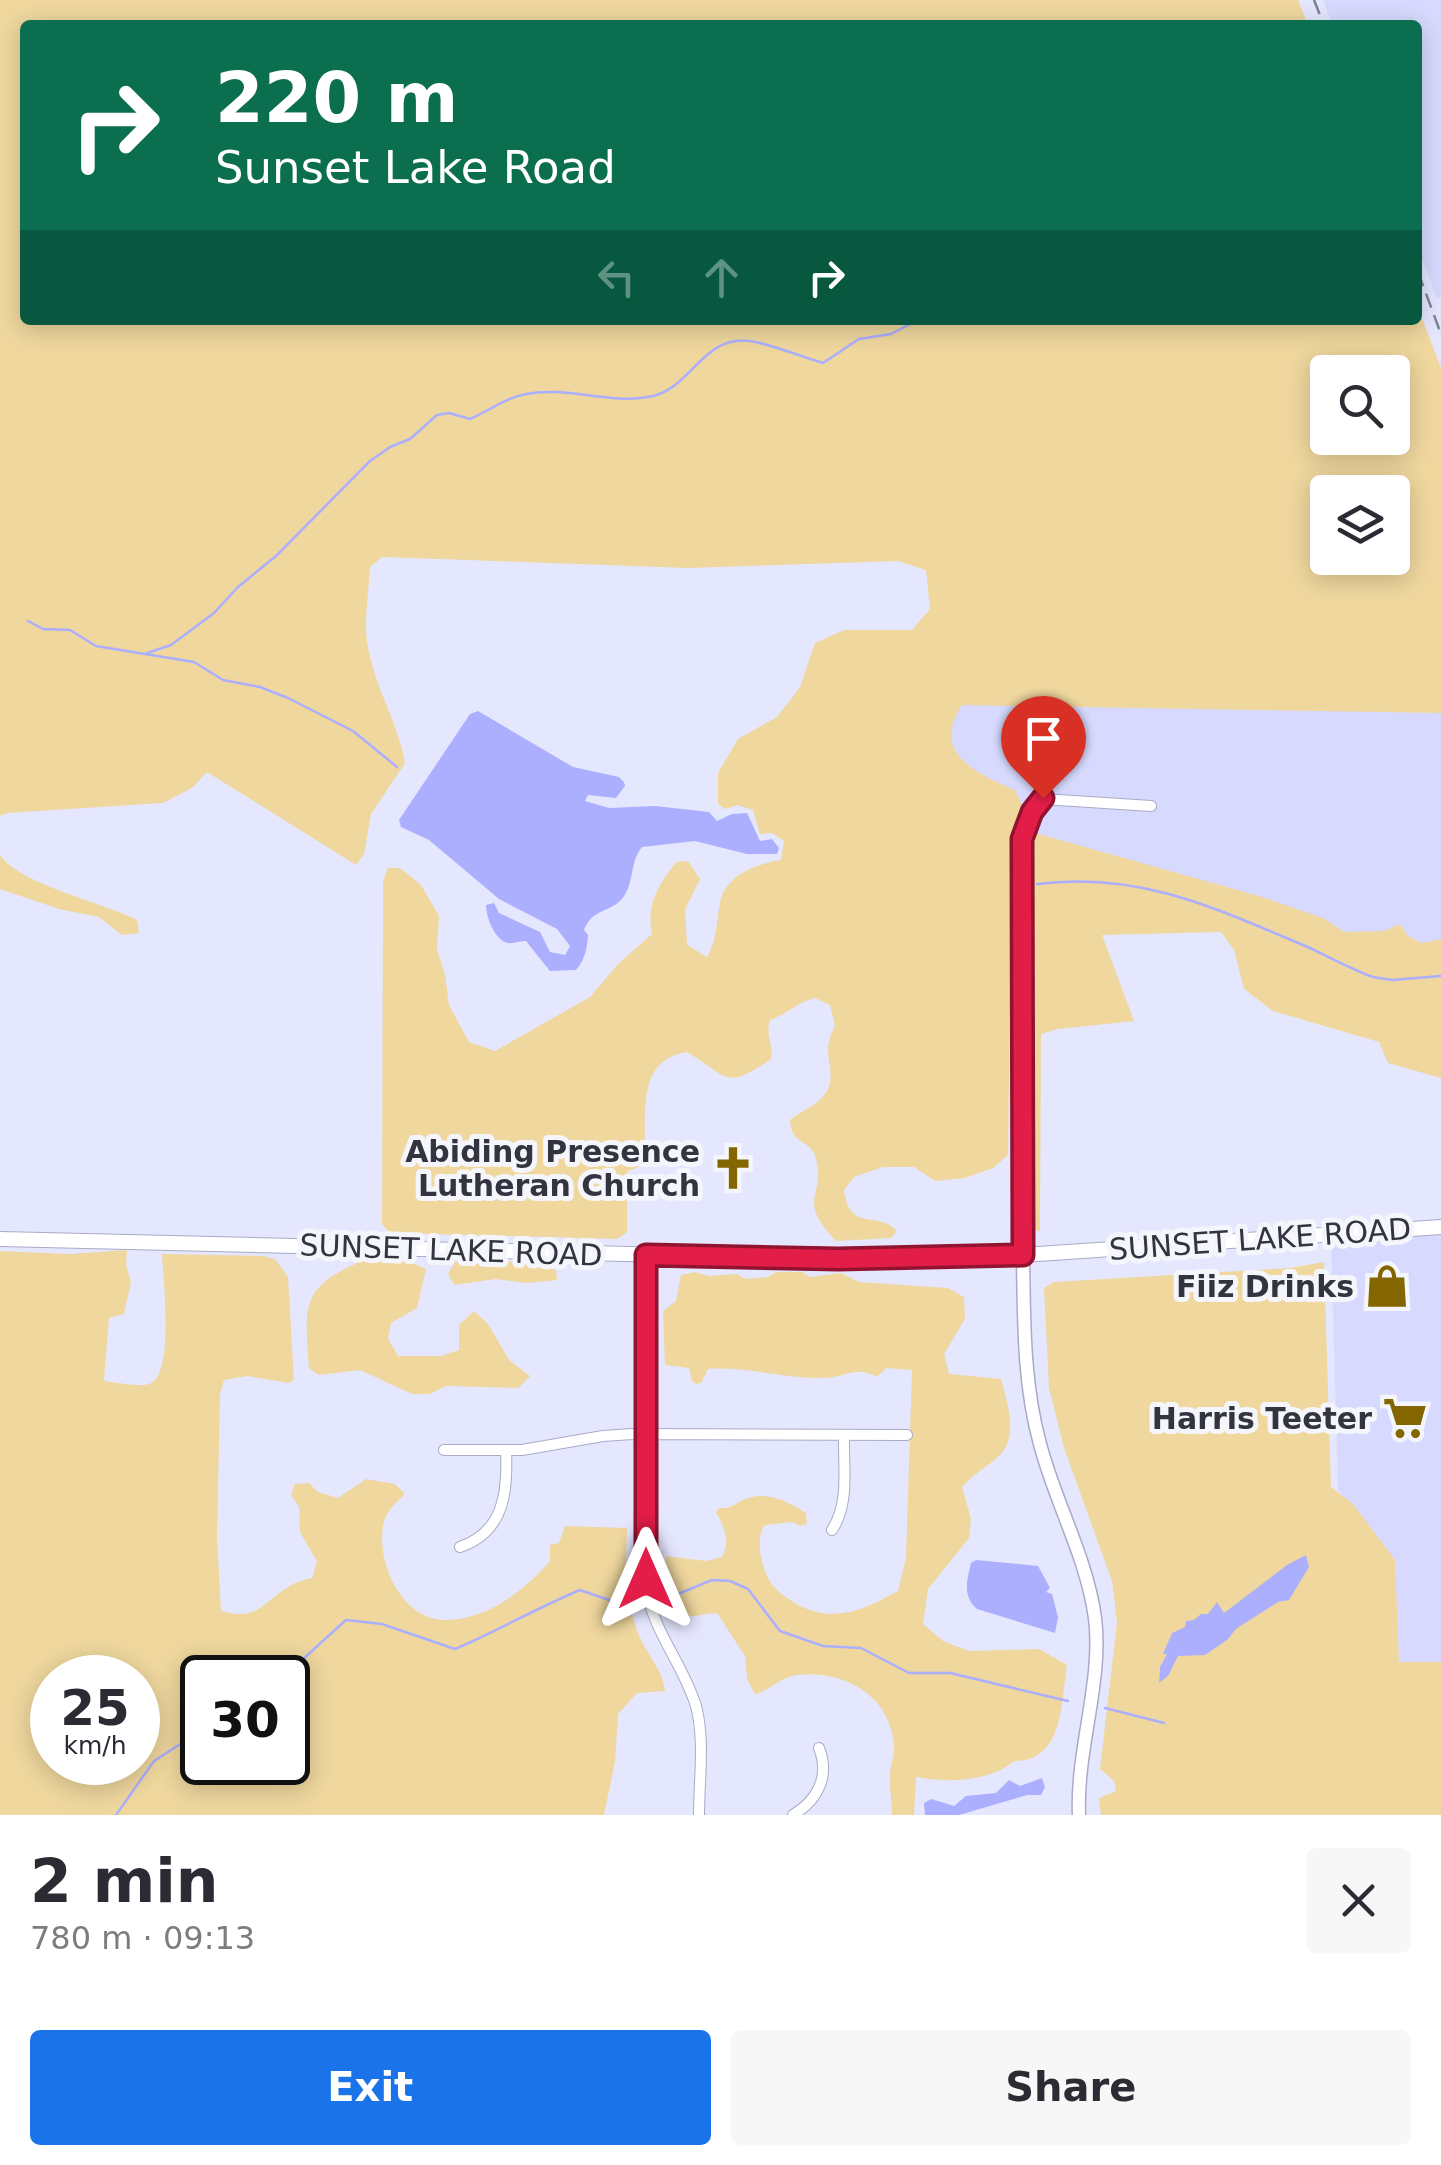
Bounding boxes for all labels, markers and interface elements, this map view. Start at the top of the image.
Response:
text: 220 m [215,57,458,139]
icon: right [50,60,180,190]
text: Sunset Lake Road [215,141,616,194]
icon: left [589,250,644,305]
icon: ahead [694,250,749,305]
icon: right [799,250,854,305]
map controls [1310,355,1410,575]
button: search [1310,355,1410,455]
button: layers [1310,475,1410,575]
pin [1001,696,1086,799]
icon: arrive [1016,711,1071,766]
place label: Abiding Presence Lutheran Church [405,1134,700,1203]
church icon: Abiding Presence Lutheran Church [709,1144,757,1192]
street label: SUNSET LAKE ROAD [1108,1211,1412,1267]
street label: SUNSET LAKE ROAD [299,1227,603,1273]
shop icon: Fiiz Drinks [1363,1262,1411,1310]
place label: Fiiz Drinks [1176,1269,1354,1304]
supermarket icon: Harris Teeter [1381,1394,1429,1442]
place label: Harris Teeter [1152,1401,1372,1436]
position arrow [594,1527,698,1631]
speed limit sign: 30 [180,1655,310,1785]
text: 25 [60,1679,130,1737]
text: km/h [63,1731,127,1760]
text: 2 min [30,1846,218,1916]
button: close [1306,1848,1411,1953]
text: 780 m · 09:13 [30,1919,255,1957]
button: Exit [30,2030,711,2145]
button: Share [731,2030,1411,2145]

